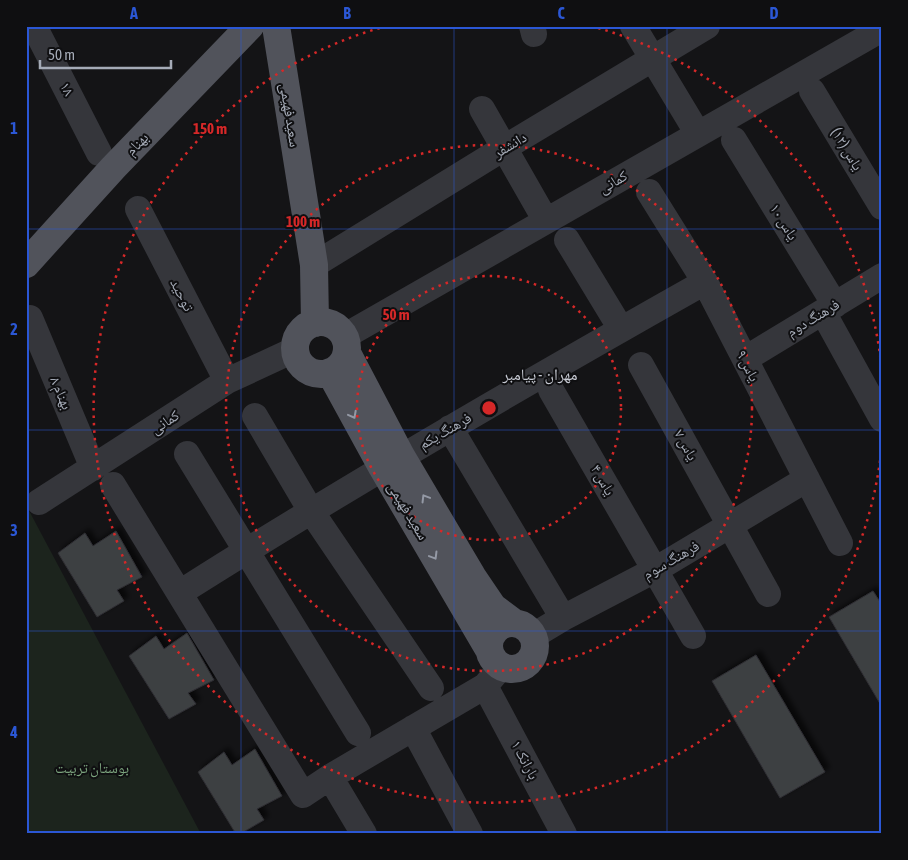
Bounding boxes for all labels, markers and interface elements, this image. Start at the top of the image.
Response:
text: A [129,4,138,22]
text: B [343,4,351,22]
text: C [557,4,565,22]
text: D [770,4,779,22]
scale bar [40,38,171,70]
text: 50 m [48,46,75,63]
street label: ۱۸ [57,79,78,99]
street label: سعید فهیمی [275,82,304,149]
text: 1 [10,119,18,137]
text: 150 m [193,120,227,137]
street label: یاس (۱۲) [826,124,867,175]
street label: دانشفر [489,128,530,162]
street label: بهنام [122,129,153,160]
street label: کمانی [595,167,631,198]
street label: یاس ۱۰ [765,200,802,244]
text: 100 m [286,213,320,230]
street label: توحید [166,276,198,315]
street label: فرهنگ دوم [783,295,843,342]
text: 50 m [383,306,410,323]
text: 2 [10,320,18,338]
street label: یاس ۹ [732,347,764,385]
district label: مهران - پیامبر [501,365,578,385]
street label: بهنام ۸ [45,374,76,413]
centre of rings [480,399,498,417]
street label: کمانی [147,406,183,439]
street label: فرهنگ یکم [415,409,475,454]
one-way arrow [347,410,357,419]
street label: یاس ۷ [669,426,702,465]
street label: یاس ۴ [586,461,619,500]
street label: سعید فهیمی [383,479,432,544]
one-way arrow [422,494,432,503]
text: 3 [10,521,18,539]
street label: فرهنگ سوم [640,537,703,584]
one-way arrow [428,550,438,559]
text: 4 [9,723,18,741]
street label: بارانک ۱ [507,737,543,783]
park label: بوستان تربیت [55,759,129,778]

